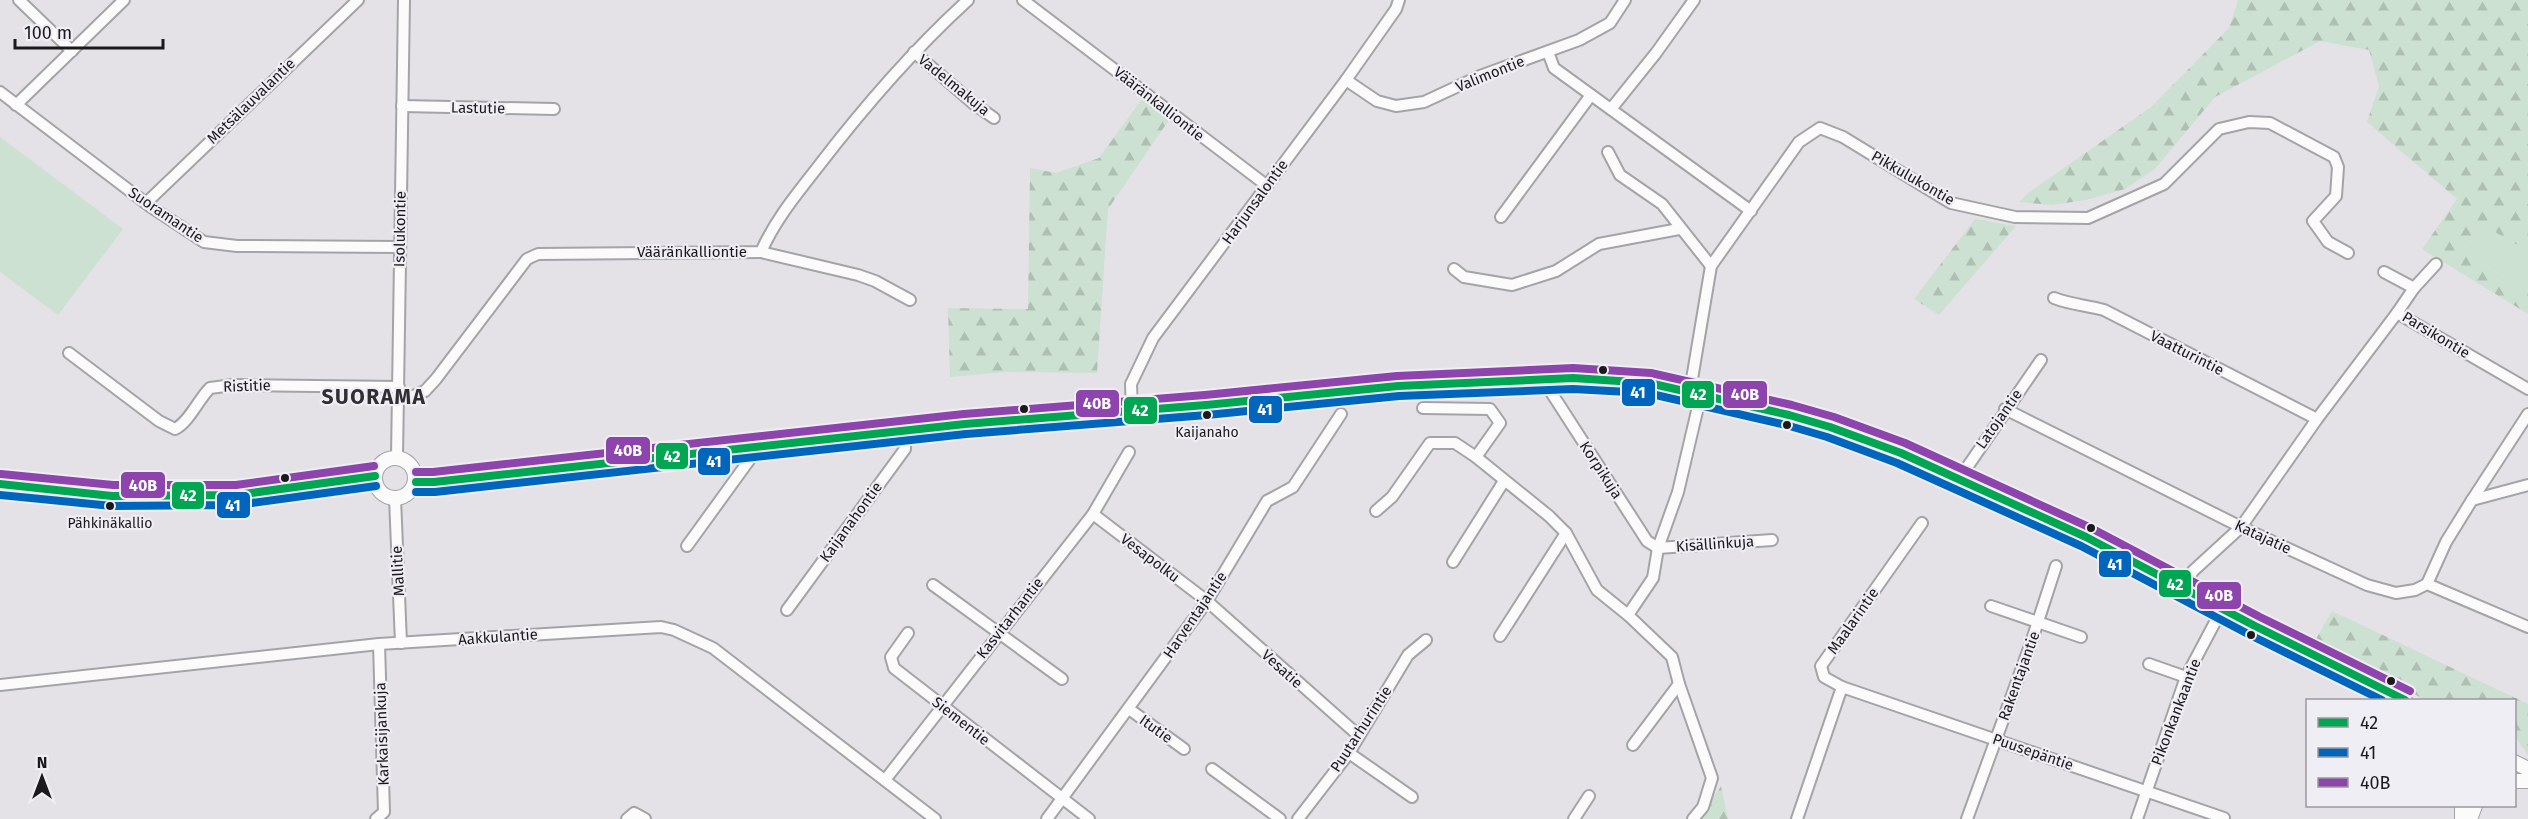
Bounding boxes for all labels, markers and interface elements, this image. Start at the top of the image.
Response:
scale bar [15,12,164,50]
text: 100 m [24,22,72,44]
street label: Vadelmakuja [914,51,994,119]
street label: Valimontie [1453,52,1527,96]
street label: Metsälauvalantie [203,54,299,148]
street label: Vääränkalliontie [1110,63,1208,145]
street label: Lastutie [451,99,505,117]
street label: Pikkulukontie [1868,147,1958,209]
street label: Harjunsalontie [1218,156,1292,248]
street label: Suoramantie [125,183,207,247]
street label: Isolukontie [390,191,410,267]
street label: Vääränkalliontie [637,243,747,261]
street label: Parsikontie [2399,308,2473,362]
street label: Vaatturintie [2147,327,2227,379]
unlabelled marker [1597,364,1609,376]
street label: Ristitie [223,376,271,396]
line badge: 41 [1621,378,1656,407]
line badge: 42 [1681,380,1715,409]
line badge: 40B [1722,380,1768,409]
text: 41 [1630,383,1646,402]
district label: SUORAMA [322,384,426,410]
text: 42 [1690,385,1707,404]
text: 40B [1731,385,1759,404]
street label: Latojantie [1972,386,2026,452]
line badge: 40B [1075,389,1120,418]
text: 40B [1083,394,1111,413]
line badge: 41 [1248,395,1283,424]
line badge: 42 [1123,396,1158,425]
text: 41 [1257,400,1273,419]
text: 42 [1132,401,1149,420]
unlabelled marker [1018,403,1030,415]
marker: Kaijanaho [1201,409,1213,421]
unlabelled marker [1781,419,1793,431]
place label: Kaijanaho [1175,424,1239,441]
line badge: 40B [605,436,651,465]
street label: Korpikuja [1576,438,1626,502]
text: 40B [614,441,642,460]
line badge: 42 [655,442,689,470]
text: 42 [664,447,681,466]
line badge: 41 [697,447,731,476]
text: 41 [706,452,722,471]
line badge: 40B [120,471,166,499]
unlabelled marker [279,472,291,484]
text: 40B [129,476,157,495]
street label: Kaijanahontie [816,478,886,566]
line badge: 42 [171,481,205,510]
text: 42 [180,486,197,505]
line badge: 41 [216,491,251,519]
text: 41 [225,496,241,515]
marker: Pähkinäkallio [104,500,116,512]
place label: Pähkinäkallio [68,515,152,532]
street label: Katajatie [2232,516,2294,558]
unlabelled marker [2085,522,2097,534]
street label: Vesapolku [1117,530,1183,586]
street label: Kisällinkuja [1675,532,1755,556]
street label: Mallitie [388,545,408,597]
line badge: 41 [2098,550,2132,578]
text: 41 [2107,555,2123,574]
street label: Harventajantie [1159,568,1231,662]
line badge: 42 [2158,569,2192,598]
street label: Kasvitarhantie [973,574,1047,662]
text: 42 [2167,575,2184,594]
line badge: 40B [2196,581,2242,610]
street label: Maalarintie [1824,584,1882,658]
text: 40B [2205,586,2233,605]
street label: Aakkulantie [458,625,538,649]
street label: Rakentajantie [1994,629,2044,723]
unlabelled marker [2245,629,2257,641]
street label: Vesatie [1258,646,1306,692]
street label: Pikonkankaantie [2147,656,2205,768]
unlabelled marker [2385,675,2397,687]
street label: Karkaisijankuja [371,682,393,786]
street label: Puutarhurintie [1326,683,1396,775]
street label: Siementie [929,693,993,749]
legend [2306,699,2516,807]
street label: Itutie [1136,711,1176,747]
text: 42 [2360,712,2378,734]
street label: Puusepäntie [1990,730,2076,774]
text: 41 [2360,742,2376,764]
north arrow [12,747,72,807]
text: N [37,753,47,772]
text: 40B [2360,772,2391,794]

